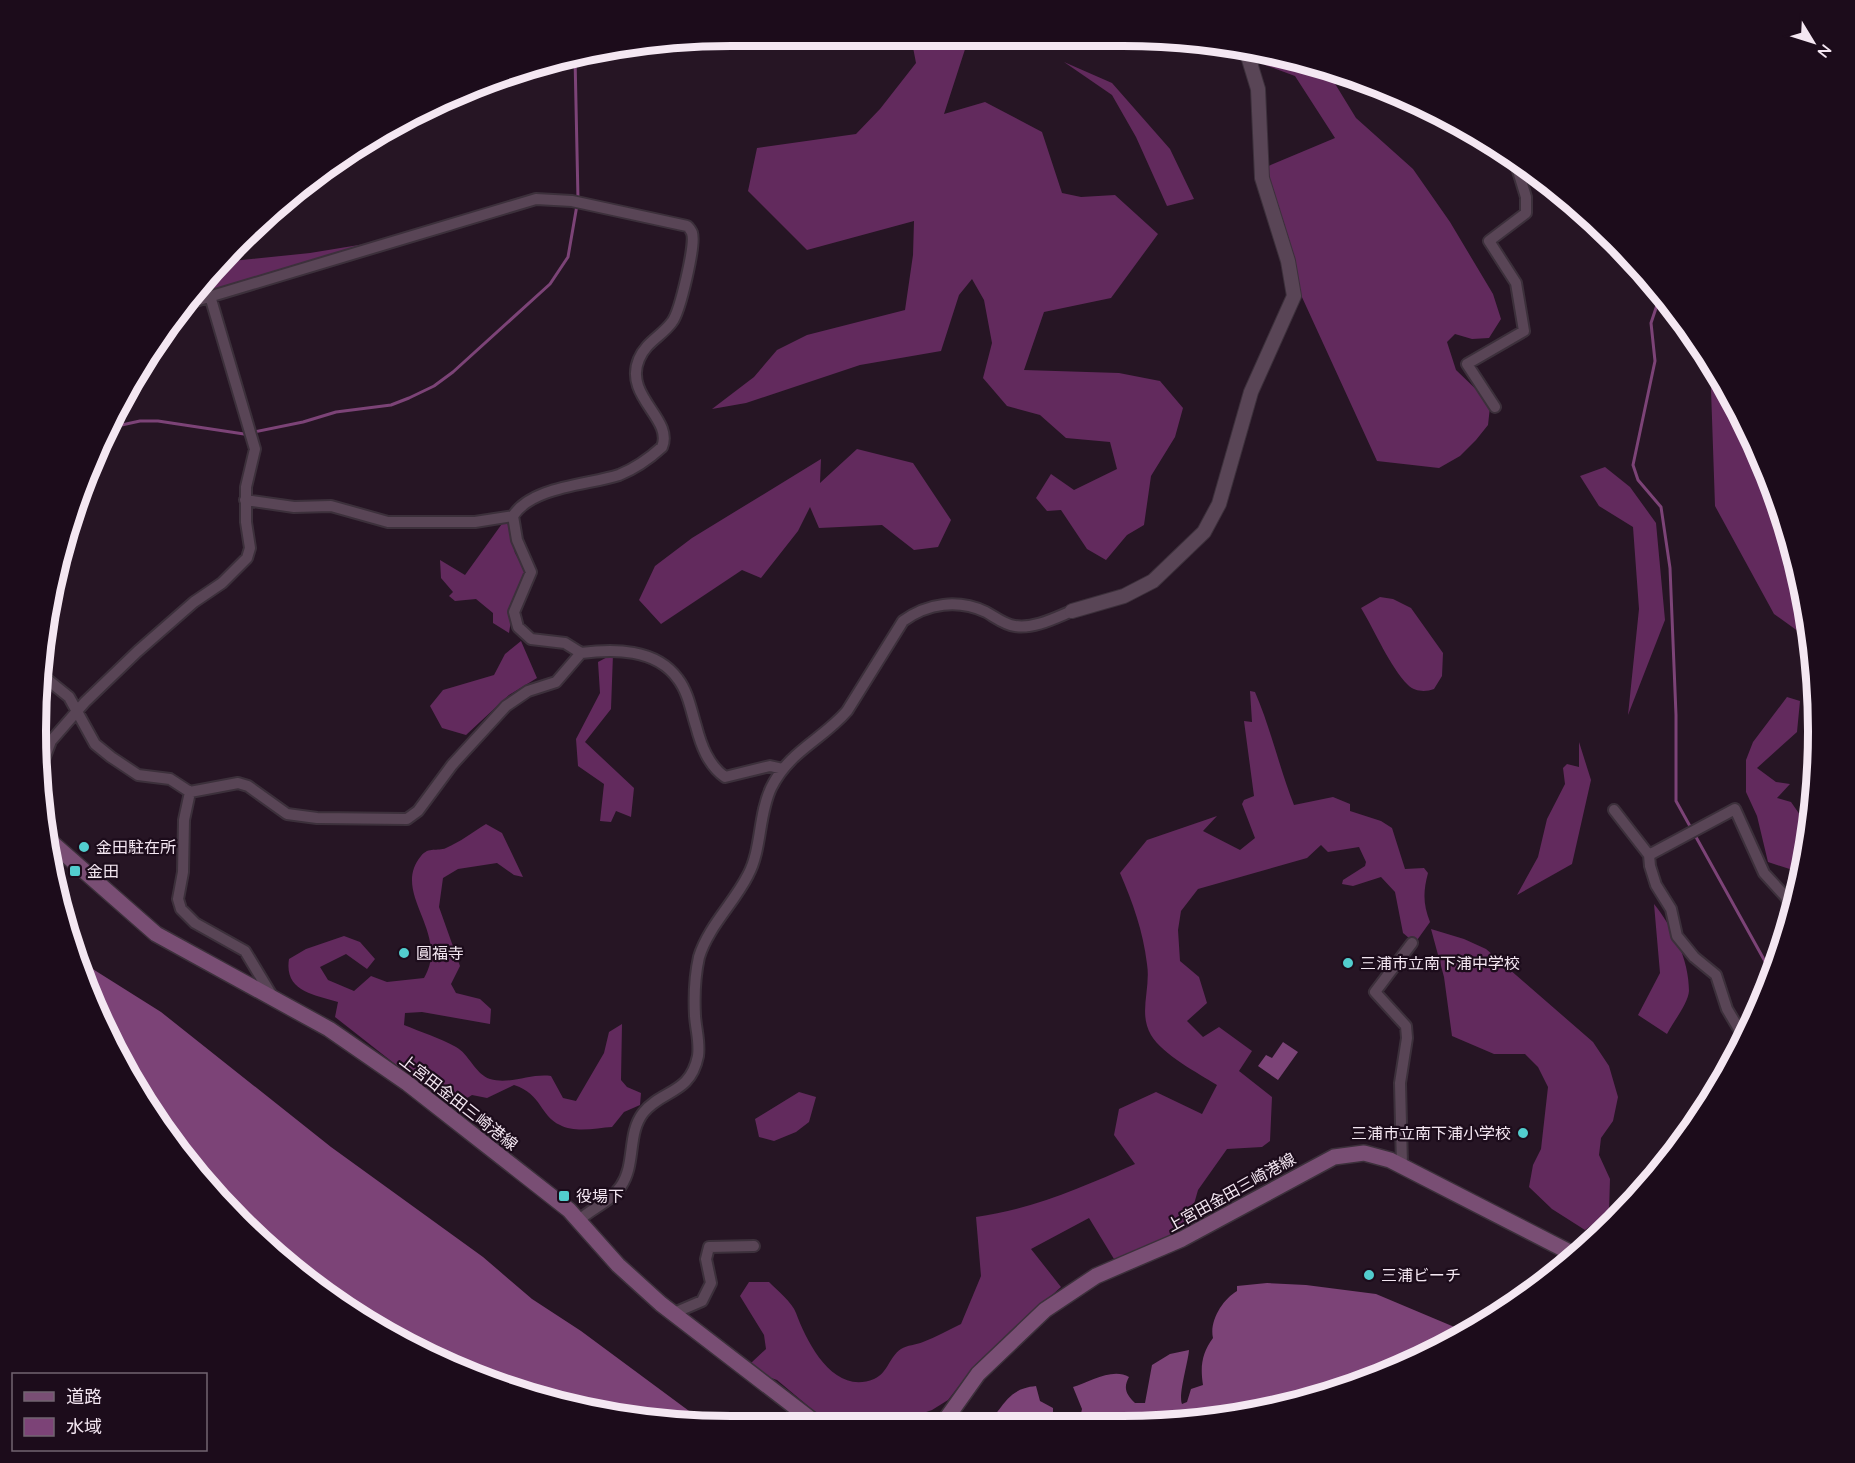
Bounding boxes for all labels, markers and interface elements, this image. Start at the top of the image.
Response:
north arrow [1783,12,1843,72]
text: N [1813,40,1836,62]
place label: 金田駐在所 [96,837,176,857]
marker: 金田駐在所 [77,840,91,854]
place label: 金田 [87,861,119,881]
marker: 金田 [68,864,82,878]
place label: 圓福寺 [416,943,464,963]
marker: 圓福寺 [397,946,411,960]
place label: 三浦市立南下浦中学校 [1360,953,1520,973]
marker: 三浦市立南下浦中学校 [1341,956,1355,970]
street label: 上宮田金田三崎港線 [396,1050,522,1154]
place label: 三浦市立南下浦小学校 [1351,1123,1511,1143]
marker: 三浦市立南下浦小学校 [1516,1126,1530,1140]
street label: 上宮田金田三崎港線 [1163,1148,1299,1236]
place label: 役場下 [576,1186,624,1206]
marker: 役場下 [557,1189,571,1203]
place label: 三浦ビーチ [1381,1265,1461,1285]
marker: 三浦ビーチ [1362,1268,1376,1282]
legend [12,1373,207,1451]
text: 道路 [66,1385,102,1408]
text: 水域 [66,1415,102,1438]

